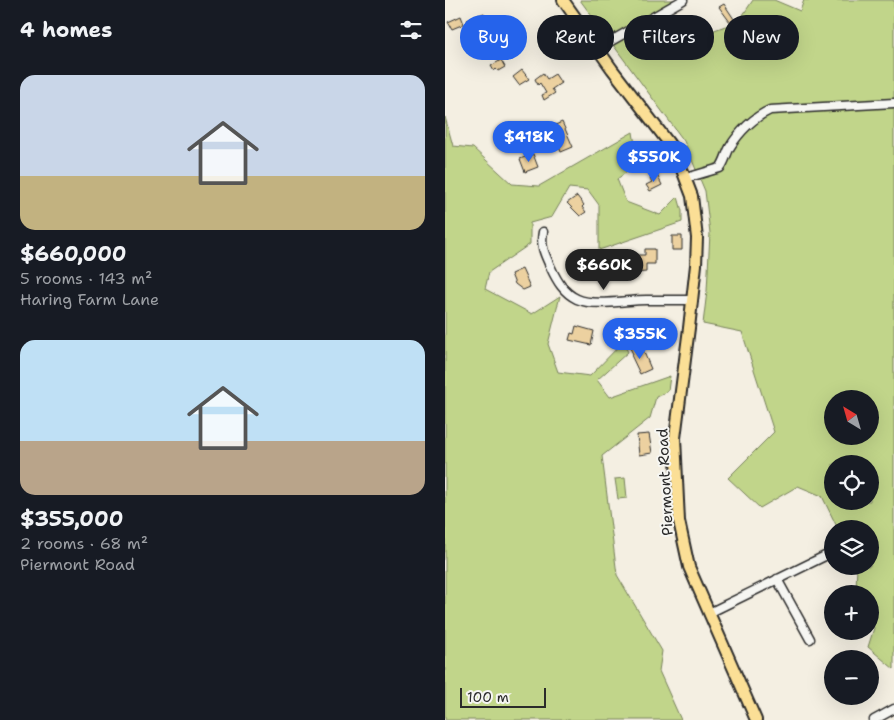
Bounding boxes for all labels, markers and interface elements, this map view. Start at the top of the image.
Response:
chip: Buy [460,15,527,60]
chip: Rent [537,15,614,60]
chip: Filters [624,15,714,60]
chip: New [724,15,799,60]
text: 4 homes [20,16,112,44]
icon: filters [397,16,425,44]
icon: home [178,108,268,198]
pin: $418K [494,120,564,163]
text: $418K [504,126,554,147]
pin: $550K [619,140,689,183]
text: $550K [627,146,681,167]
text: $660,000 [20,240,127,268]
pin: $660K [569,248,639,291]
text: $660K [576,254,632,275]
text: 5 rooms · 143 m² [20,268,152,289]
text: Haring Farm Lane [20,289,159,310]
pin: $355K [605,318,675,360]
text: $355K [614,323,666,344]
icon: home [178,373,268,463]
north arrow [824,390,879,445]
map controls [824,390,879,705]
street label: Piermont Road [652,427,678,536]
button: locate [824,455,879,510]
text: $355,000 [20,505,123,533]
button: layers [824,520,879,575]
text: 2 rooms · 68 m² [20,533,148,554]
text: Piermont Road [20,554,135,575]
button: + [824,585,879,640]
button: − [824,650,879,705]
scale bar [460,685,546,708]
text: 100 m [467,688,509,706]

